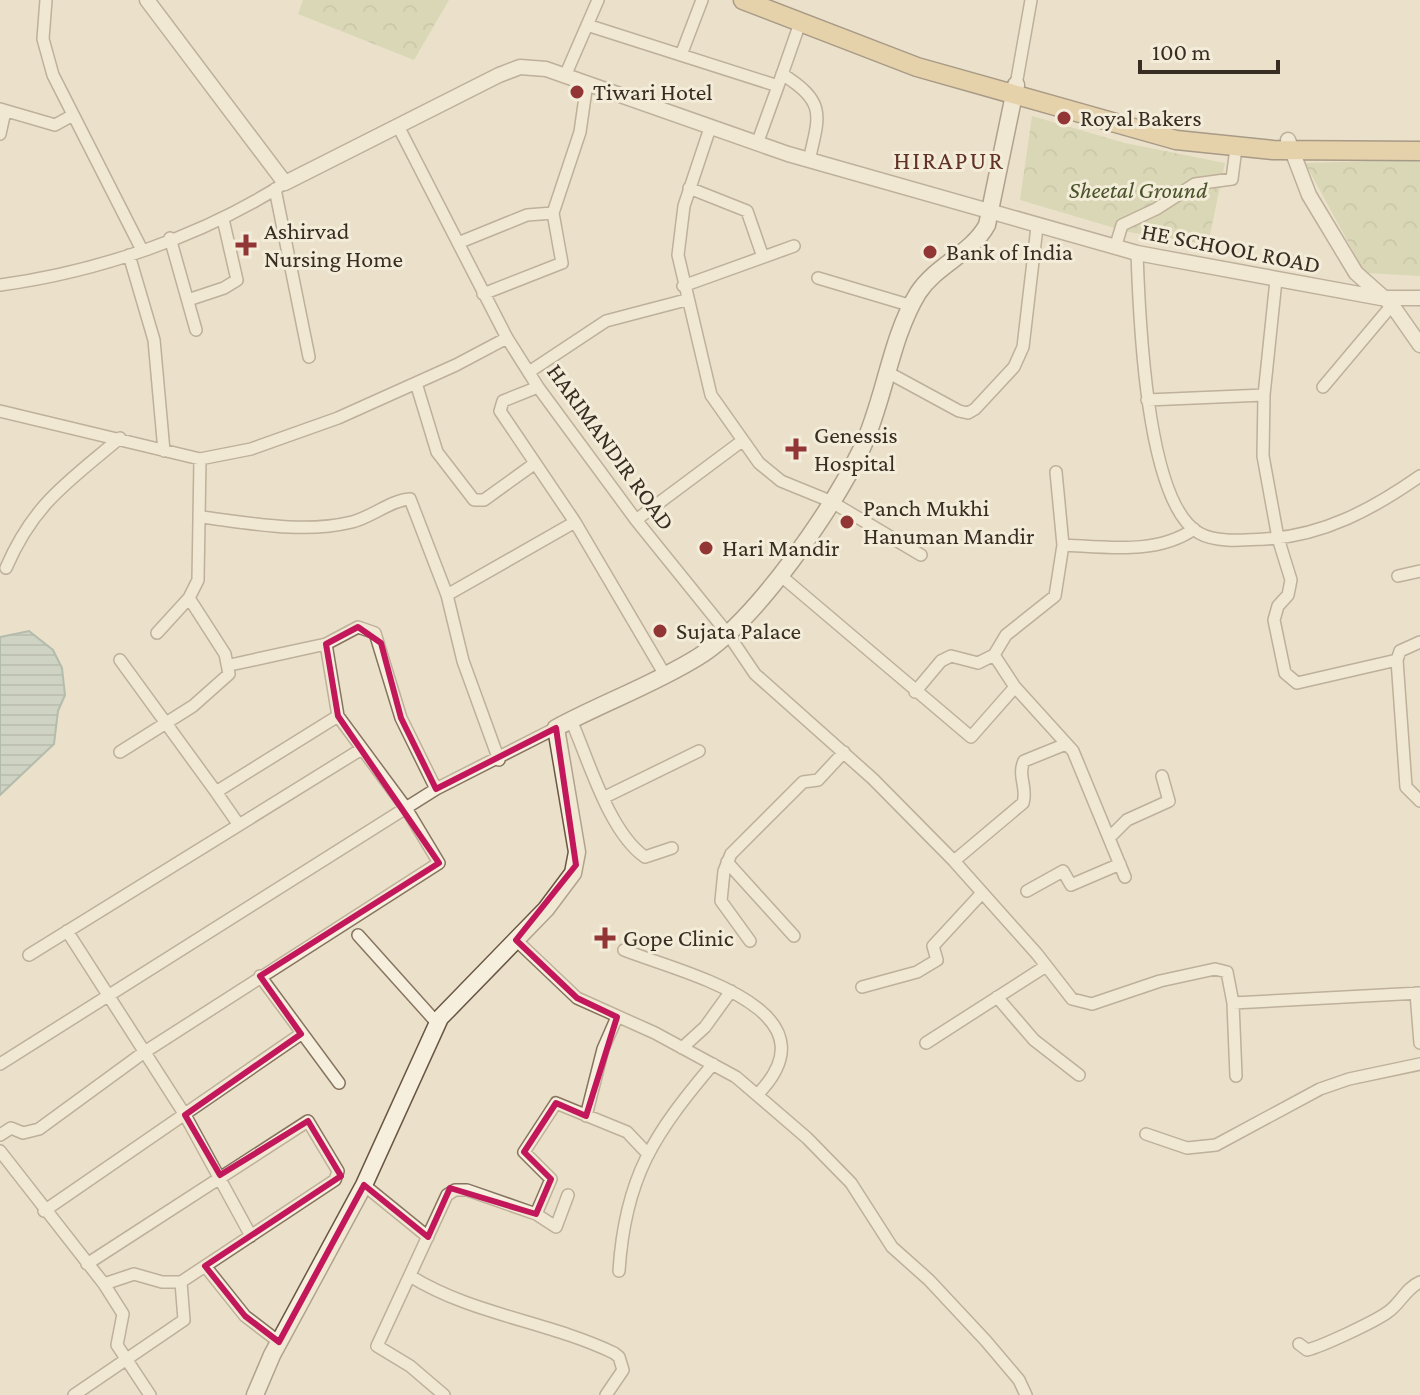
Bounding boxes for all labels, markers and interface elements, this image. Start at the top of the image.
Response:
scale bar [1140,24,1278,74]
text: 100 m [1152,38,1211,65]
place label: Tiwari Hotel [593,78,713,105]
marker: Tiwari Hotel [568,83,586,101]
place label: Royal Bakers [1080,104,1202,131]
marker: Royal Bakers [1055,109,1073,127]
district label: HIRAPUR [893,146,1005,175]
park label: Sheetal Ground [1069,176,1208,203]
place label: Ashirvad Nursing Home [264,217,403,272]
street label: HE SCHOOL ROAD [1139,217,1323,278]
marker: Ashirvad Nursing Home [235,234,257,256]
place label: Bank of India [946,238,1073,265]
marker: Bank of India [921,243,939,261]
street label: HARIMANDIR ROAD [542,358,681,535]
place label: Genessis Hospital [814,421,898,476]
marker: Genessis Hospital [785,438,807,460]
place label: Panch Mukhi Hanuman Mandir [863,494,1035,549]
marker: Panch Mukhi Hanuman Mandir [838,513,856,531]
place label: Hari Mandir [722,534,840,561]
marker: Hari Mandir [697,539,715,557]
place label: Sujata Palace [676,617,801,644]
marker: Sujata Palace [651,622,669,640]
place label: Gope Clinic [623,924,734,951]
marker: Gope Clinic [594,927,616,949]

